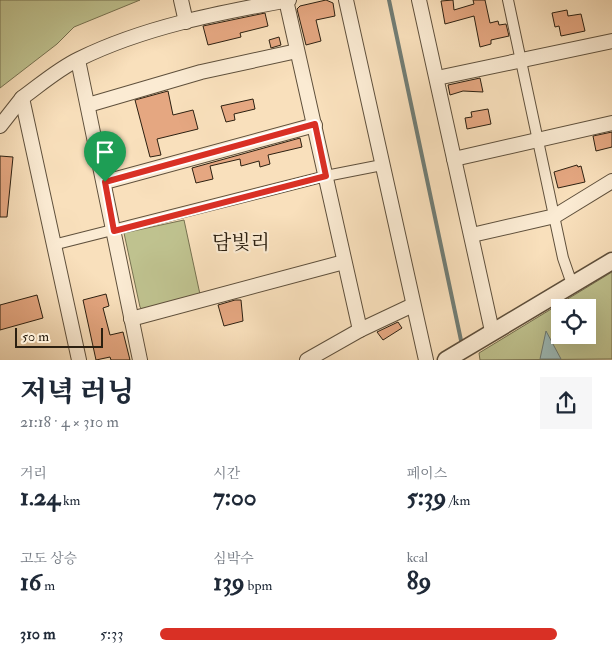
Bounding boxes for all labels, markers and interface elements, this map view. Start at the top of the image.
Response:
pin [84,131,126,182]
icon: arrive [91,138,119,166]
district label: 담빛리 [212,230,270,255]
map controls [551,299,596,344]
button: locate [551,299,596,344]
scale bar [15,324,102,348]
text: 50 m [22,328,49,345]
text: 저녁 러닝 [20,375,134,410]
button: share [540,377,592,429]
text: 21:18 · 4 × 310 m [20,412,119,432]
text: 거리 [20,465,47,482]
text: 시간 [213,465,240,482]
text: 페이스 [407,465,447,482]
text: 1.24 [20,482,60,513]
text: 7:00 [213,482,257,513]
text: 5:39 [407,482,446,513]
text: km [60,492,80,509]
text: /km [446,492,470,509]
text: kcal [407,549,428,566]
text: 고도 상승 [20,550,77,567]
text: 심박수 [213,550,254,567]
text: 89 [407,566,431,597]
text: 16 [20,567,41,598]
text: 139 [213,567,245,598]
text: m [41,577,55,594]
text: bpm [245,577,272,594]
text: 310 m [20,624,56,644]
text: 5:33 [100,624,123,644]

